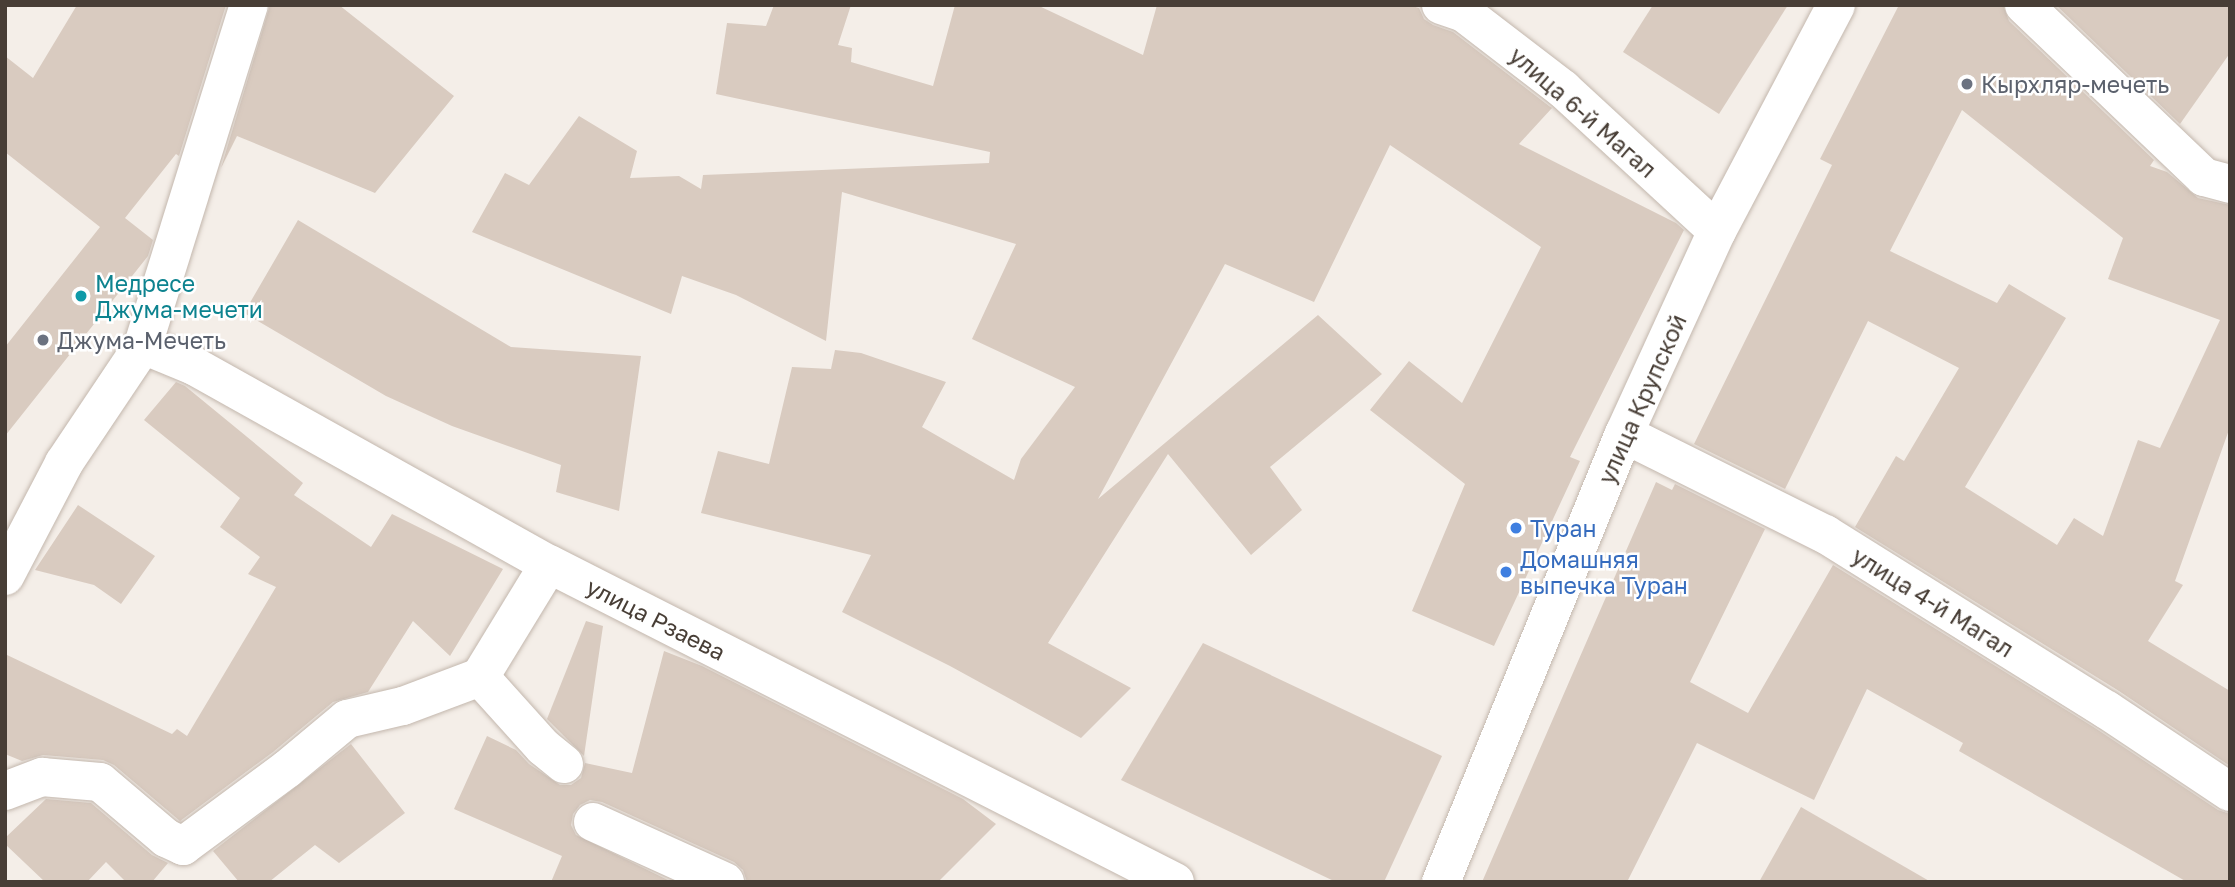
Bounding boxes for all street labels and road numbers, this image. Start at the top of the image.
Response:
street label: улица 6-й Магал [1504,41,1662,183]
street label: улица Крупской [1592,310,1692,488]
street label: улица 4-й Магал [1847,541,2019,663]
street label: улица Рзаева [582,572,730,666]

